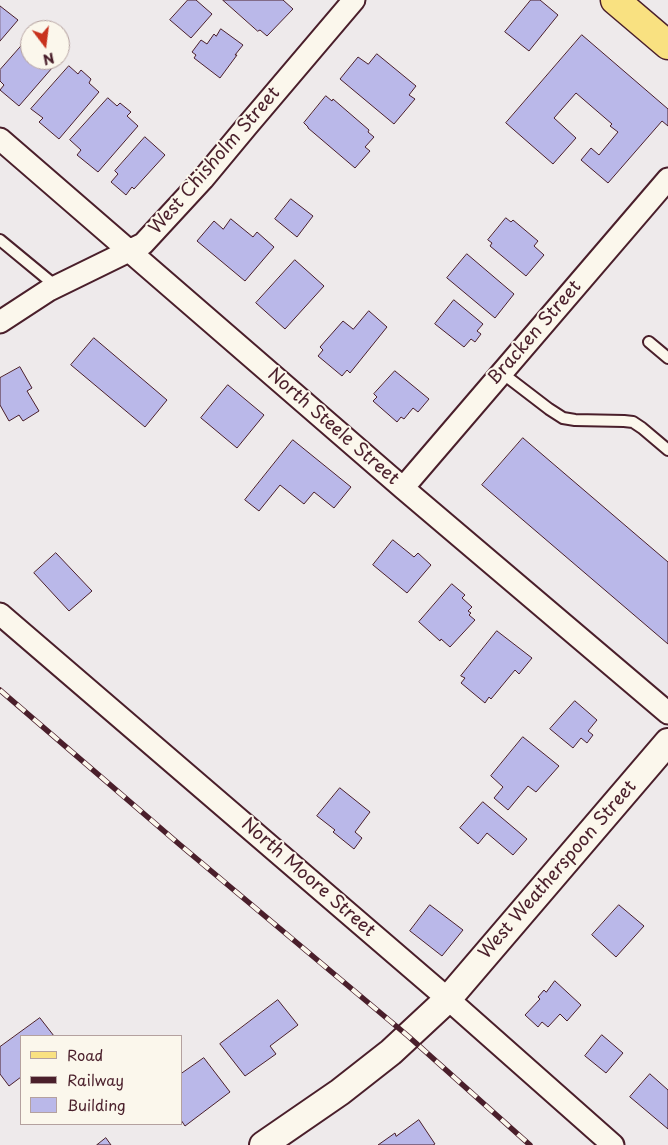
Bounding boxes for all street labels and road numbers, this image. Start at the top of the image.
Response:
street label: West Chisholm Street [145,83,285,239]
street label: Bracken Street [484,276,586,390]
street label: North Steele Street [263,364,403,490]
street label: West Weatherspoon Street [475,776,641,964]
street label: North Moore Street [237,814,379,942]

